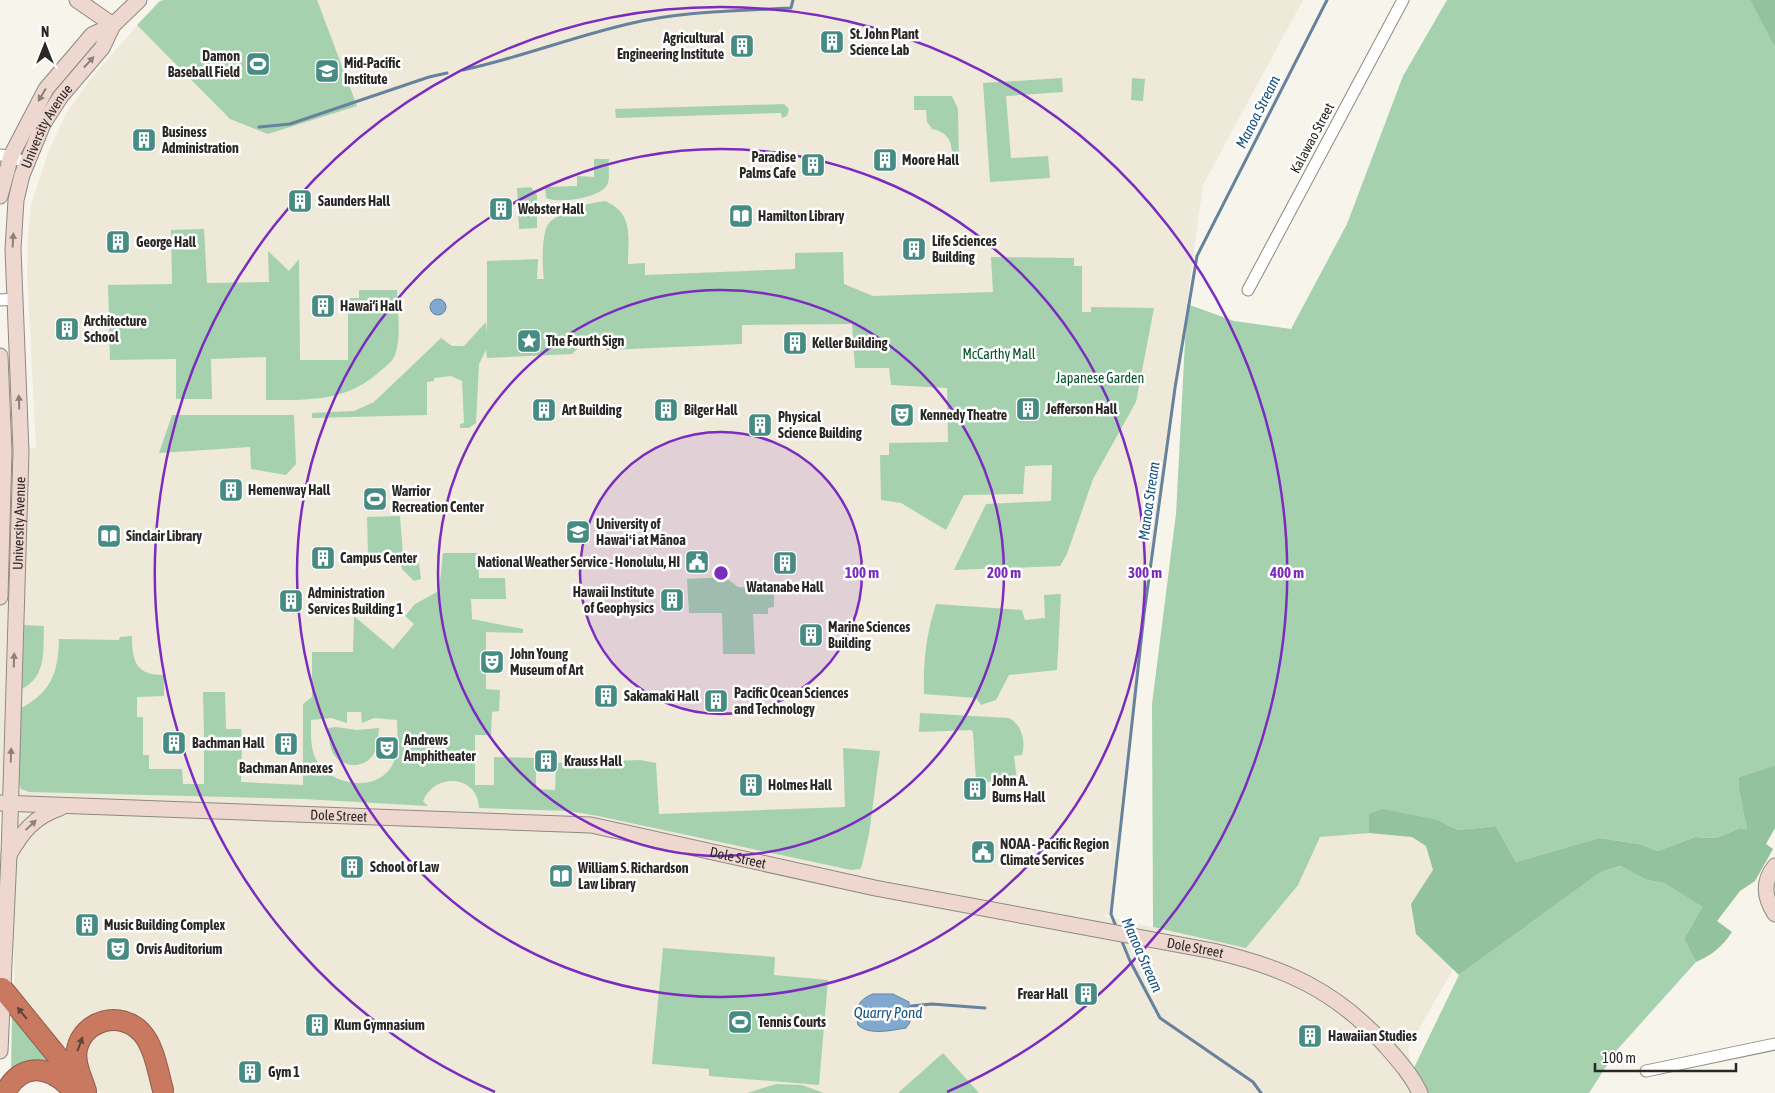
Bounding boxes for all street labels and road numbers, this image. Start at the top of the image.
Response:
street label: University Avenue [18,81,75,171]
street label: Kalawao Street [1287,100,1337,176]
street label: University Avenue [9,477,28,570]
street label: Dole Street [310,807,368,825]
street label: Dole Street [708,844,768,872]
street label: Dole Street [1166,935,1225,961]

